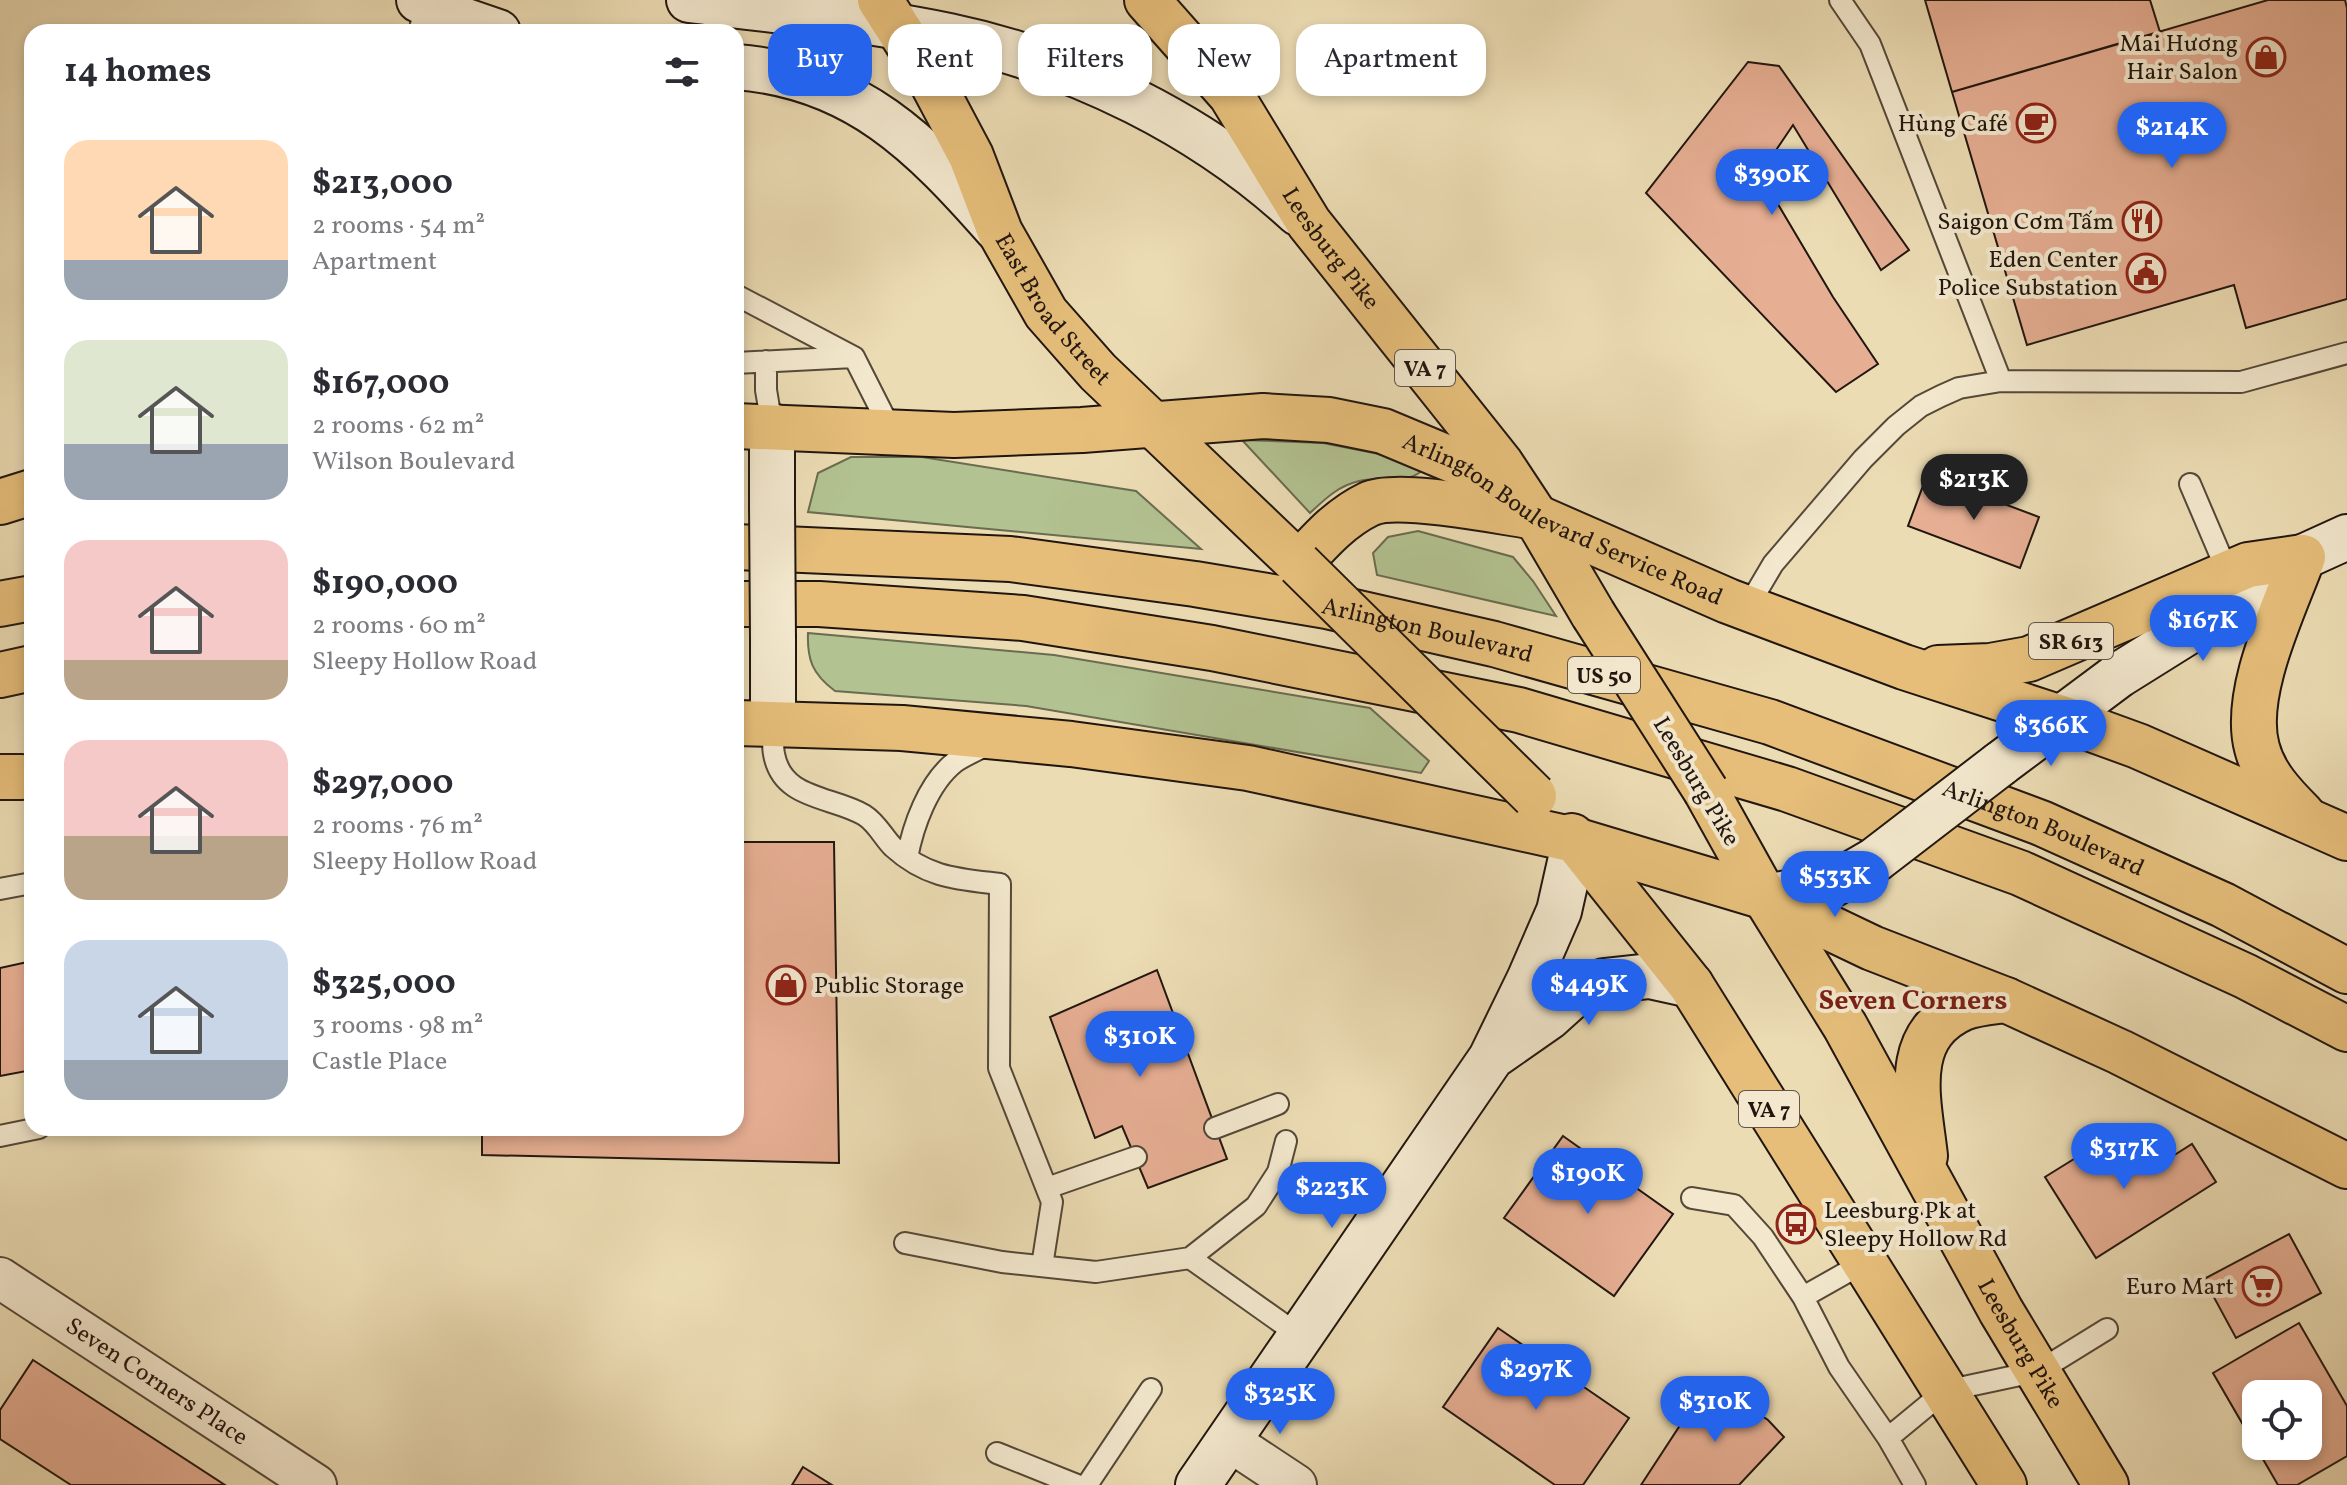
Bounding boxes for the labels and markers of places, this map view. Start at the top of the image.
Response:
place label: Mai Hương Hair Salon [2120,28,2238,90]
shop icon: Mai Hương Hair Salon [2245,36,2287,78]
cafe icon: Hùng Café [2015,102,2057,144]
pin: $214K [2116,102,2228,170]
place label: Hùng Café [1898,108,2008,142]
pin: $390K [1716,149,1828,217]
restaurant icon: Saigon Cơm Tấm [2121,200,2163,242]
place label: Saigon Cơm Tấm [1937,206,2114,240]
place label: Eden Center Police Substation [1938,244,2118,306]
public building icon: Eden Center Police Substation [2125,252,2167,294]
pin: $213K [1918,454,2030,522]
pin: $167K [2147,595,2259,663]
pin: $366K [1995,700,2107,768]
pin: $533K [1779,851,1891,919]
pin: $449K [1533,959,1645,1027]
shop icon: Public Storage [765,964,807,1006]
place label: Public Storage [814,970,964,1004]
pin: $310K [1084,1011,1196,1079]
pin: $317K [2068,1123,2180,1191]
pin: $190K [1532,1148,1644,1216]
pin: $223K [1276,1162,1388,1230]
place label: Leesburg Pk at Sleepy Hollow Rd [1824,1195,2007,1257]
bus stop icon: Leesburg Pk at Sleepy Hollow Rd [1775,1203,1817,1245]
supermarket icon: Euro Mart [2241,1265,2283,1307]
place label: Euro Mart [2126,1271,2234,1305]
pin: $297K [1480,1344,1592,1412]
pin: $325K [1224,1368,1336,1436]
pin: $310K [1659,1376,1771,1444]

